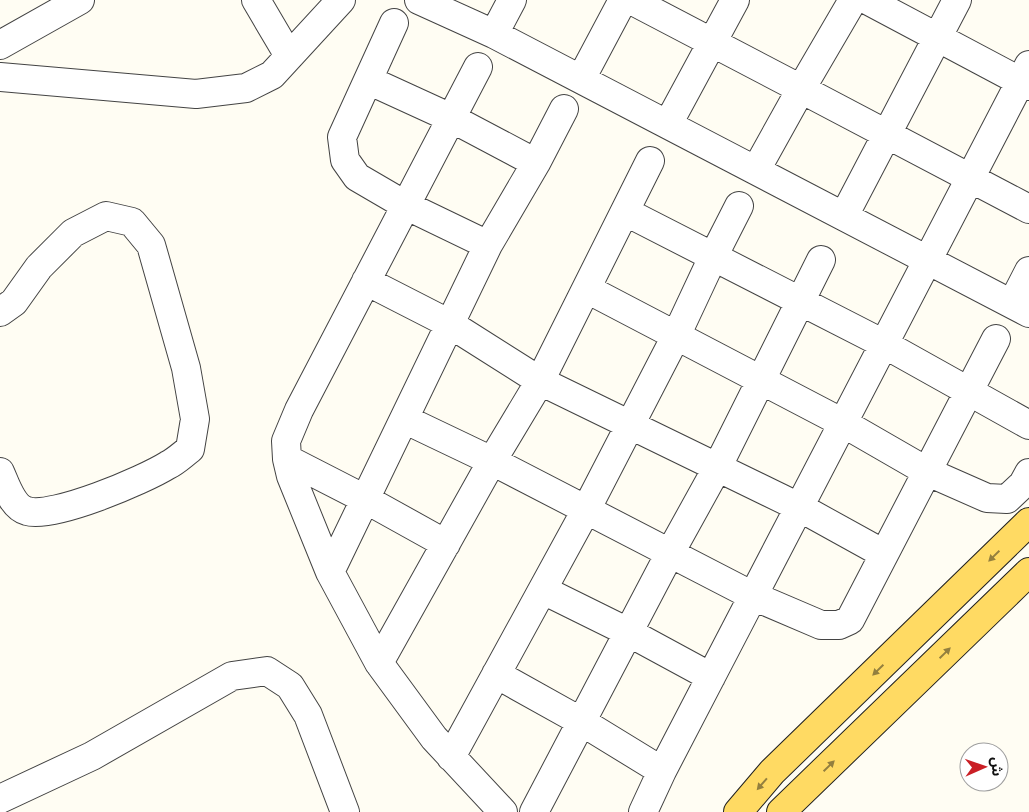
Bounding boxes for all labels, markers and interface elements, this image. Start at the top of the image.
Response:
one-way arrow [988,550,1000,562]
one-way arrow [939,647,951,659]
one-way arrow [872,663,884,675]
north arrow [959,742,1009,792]
text: ش [988,757,1005,776]
one-way arrow [822,760,834,772]
one-way arrow [757,777,768,790]

